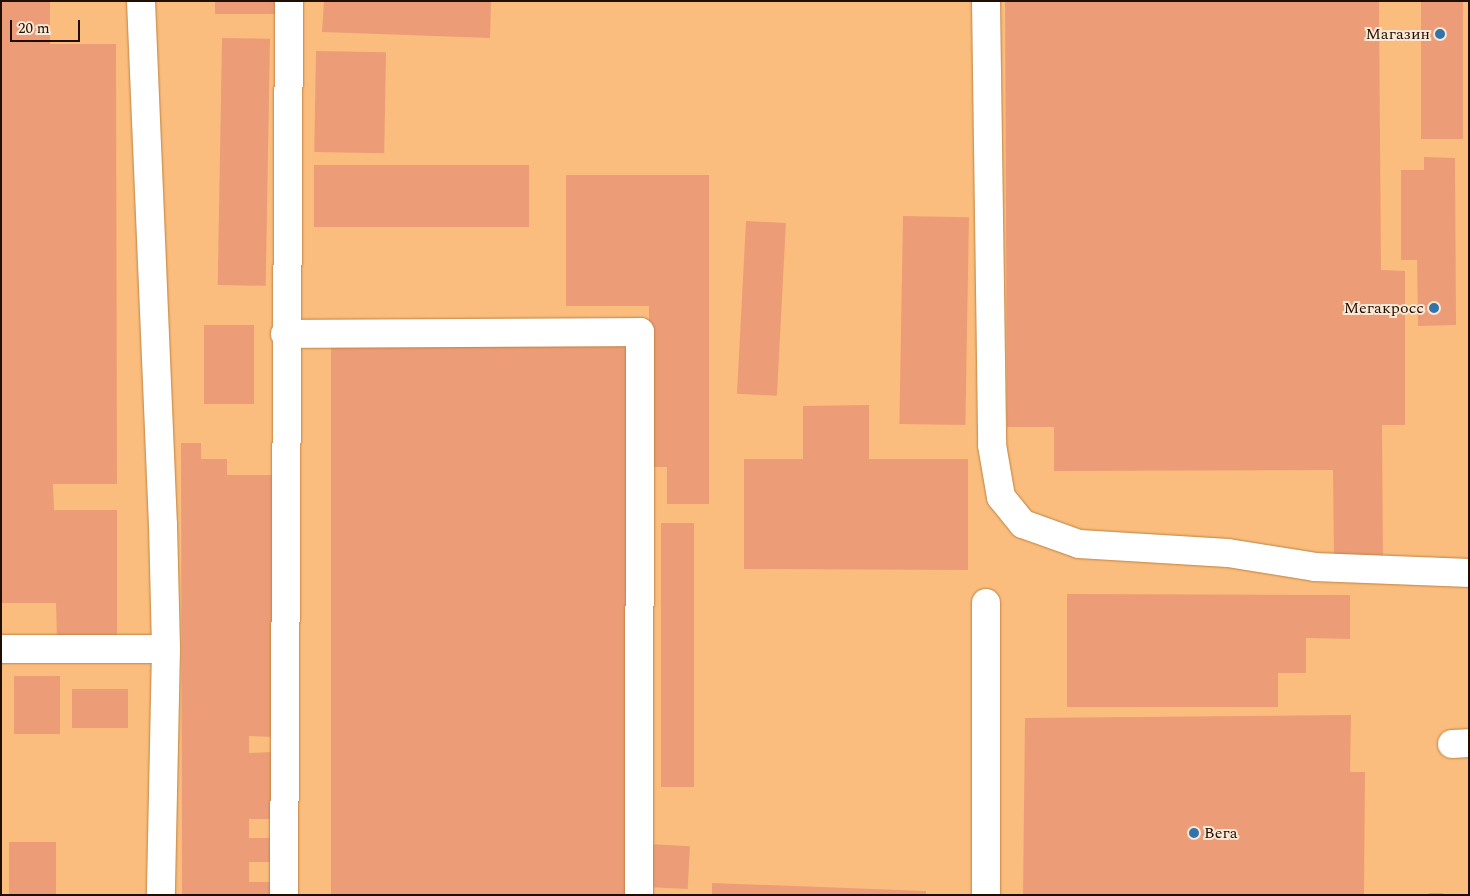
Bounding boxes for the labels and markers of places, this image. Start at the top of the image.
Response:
place label: Магазин [1366,24,1430,44]
marker: Магазин [1434,28,1446,40]
place label: Мегакросс [1344,298,1424,318]
marker: Мегакросс [1428,302,1440,314]
place label: Вега [1204,823,1238,843]
marker: Вега [1188,827,1200,839]

